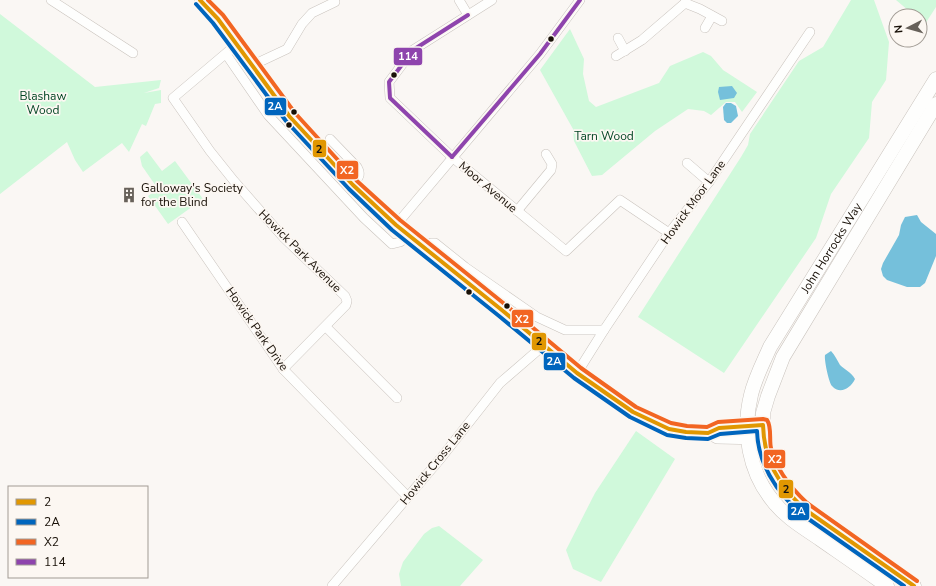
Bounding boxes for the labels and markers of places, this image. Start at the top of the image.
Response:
unlabelled marker [546,34,556,44]
unlabelled marker [389,70,399,80]
unlabelled marker [289,107,299,117]
unlabelled marker [284,120,294,130]
place label: Galloway's Society for the Blind [141,180,244,210]
building icon: Galloway's Society for the Blind [120,186,138,204]
unlabelled marker [464,287,474,297]
unlabelled marker [502,301,512,311]

